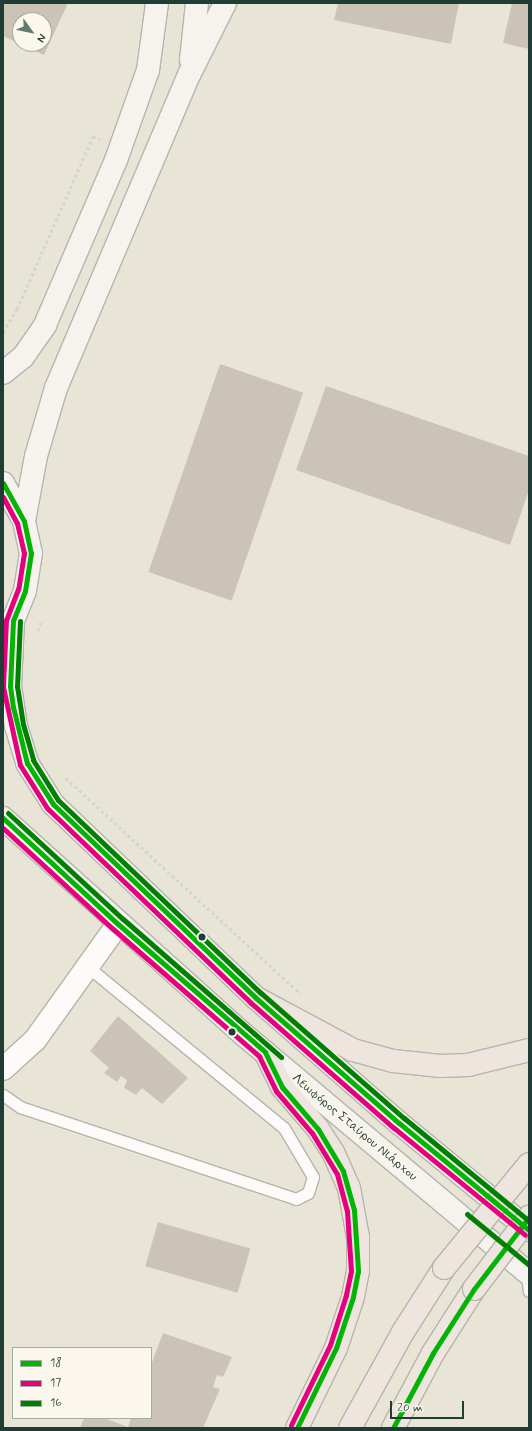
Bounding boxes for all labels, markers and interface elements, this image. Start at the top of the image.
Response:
north arrow [12,12,52,52]
text: N [33,31,49,45]
unlabelled marker [197,932,207,942]
unlabelled marker [227,1027,237,1037]
street label: Λεωφόρος Σταύρου Νιάρχου [288,1071,420,1185]
legend [12,1347,152,1419]
text: 18 [50,1355,62,1371]
text: 17 [50,1375,61,1391]
scale bar [392,1393,466,1419]
text: 16 [50,1395,62,1411]
text: 20 m [397,1400,423,1416]

